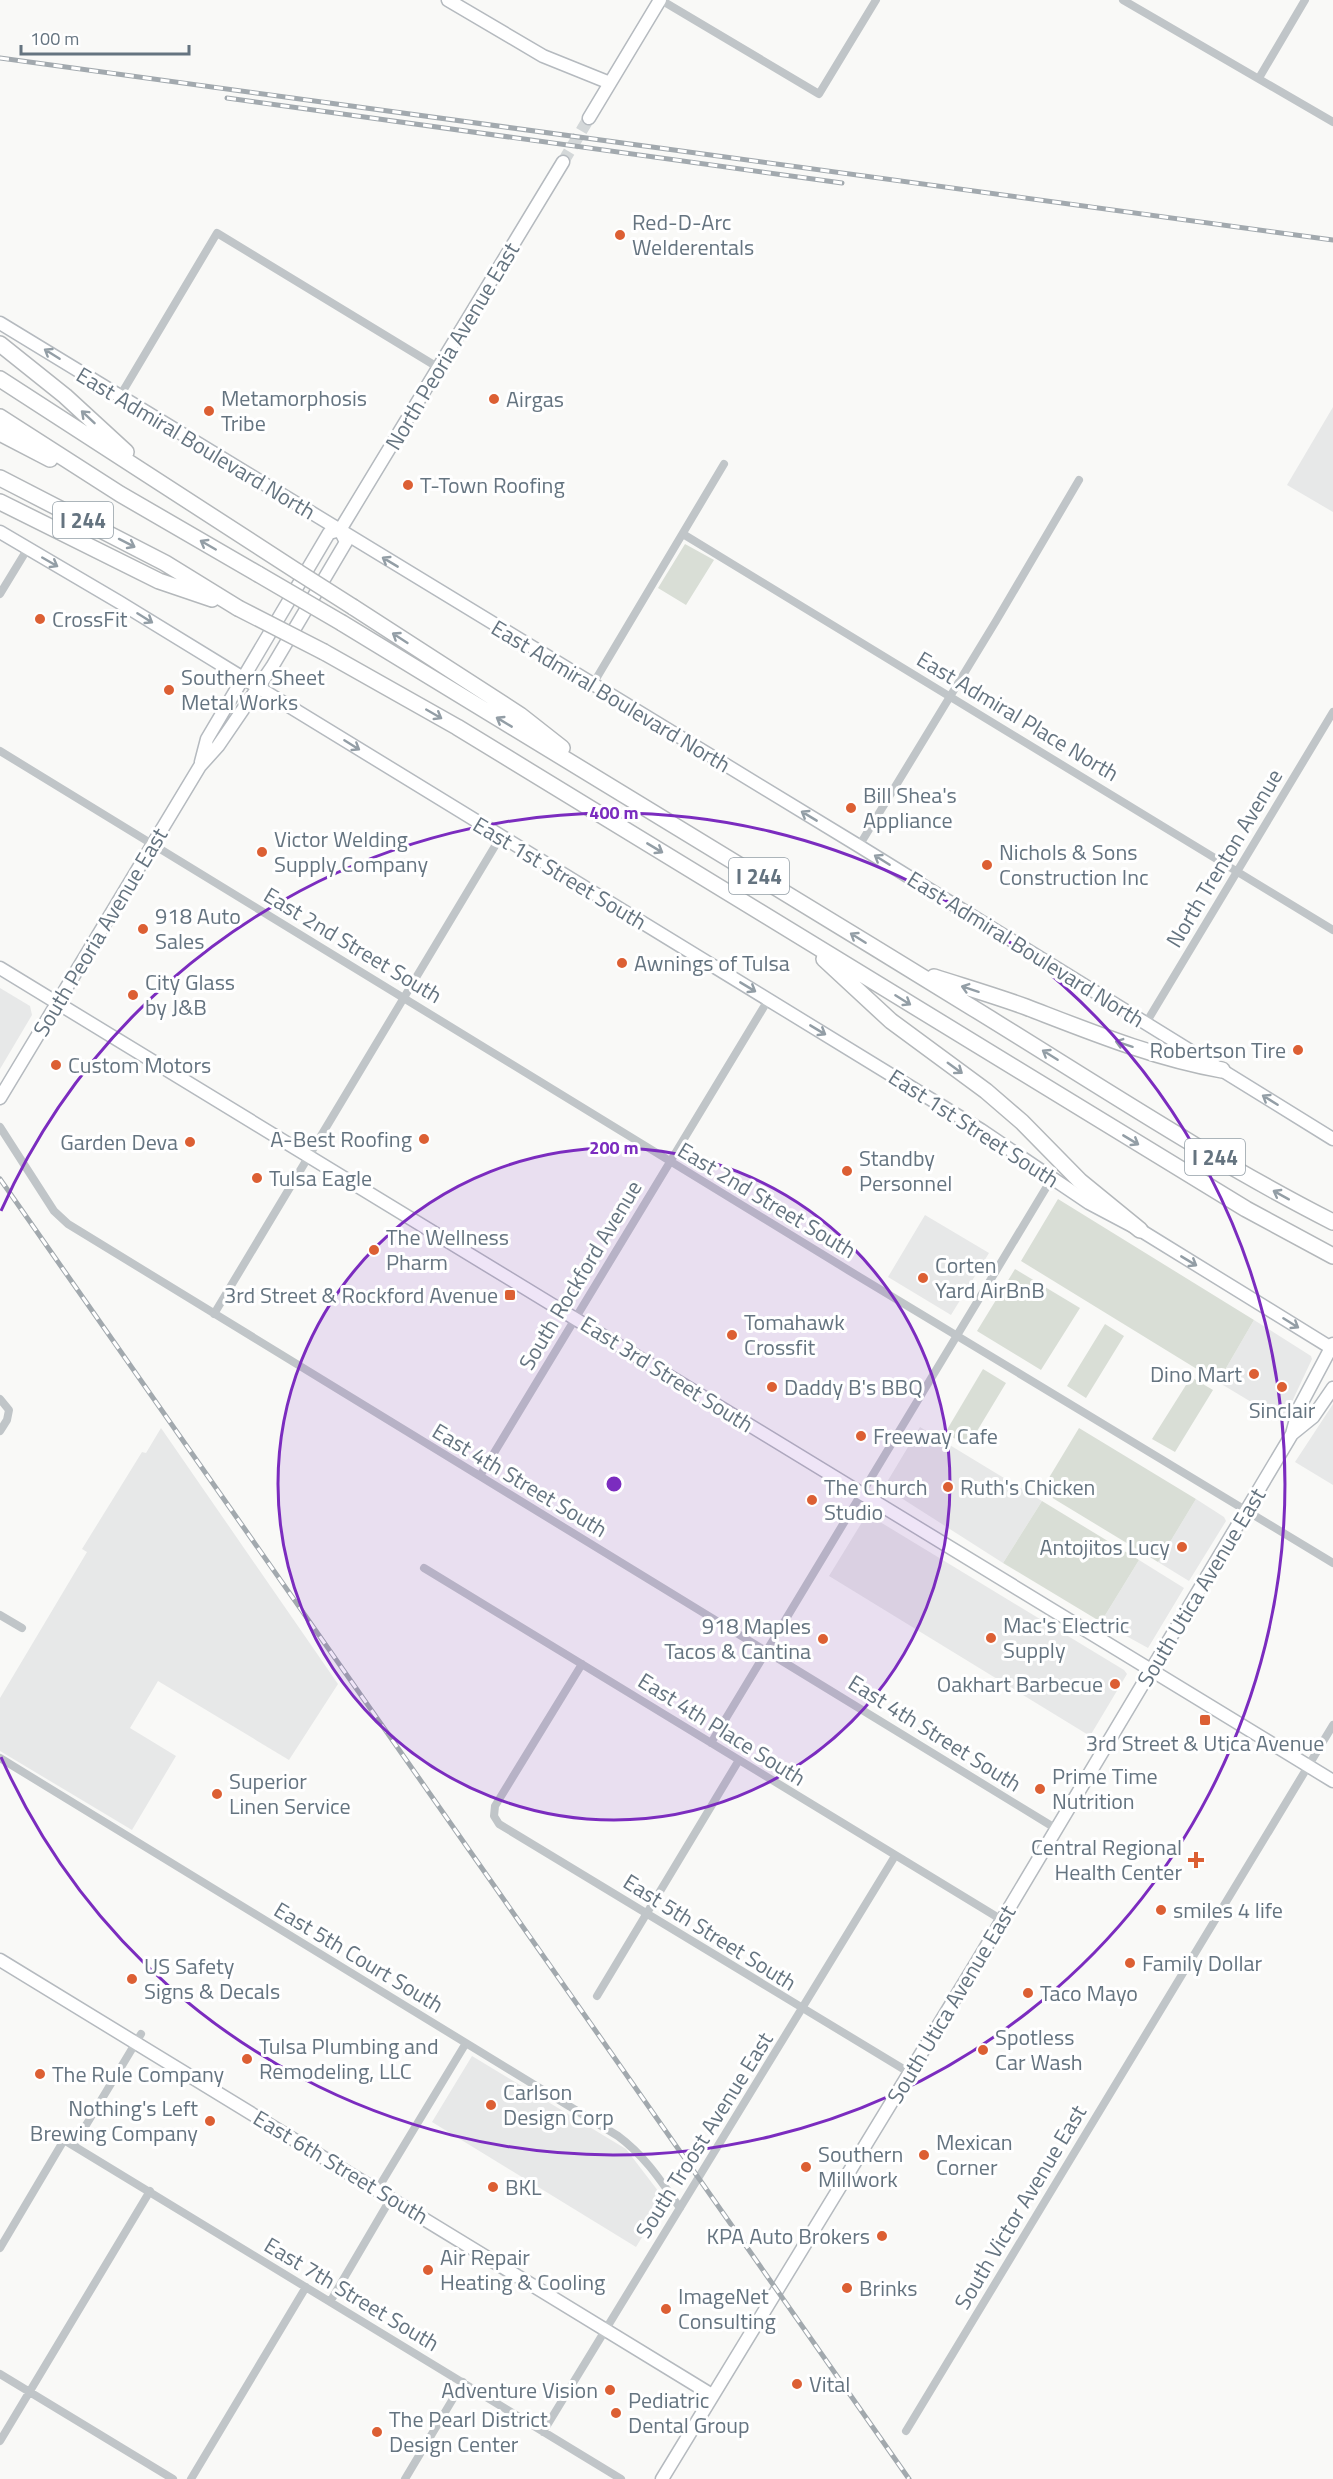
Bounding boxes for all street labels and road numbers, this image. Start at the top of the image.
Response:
street label: North Peoria Avenue East [376,235,528,456]
street label: East Admiral Boulevard North [70,358,322,528]
road number: I 244 [53,502,113,538]
street label: East Admiral Boulevard North [485,611,737,781]
street label: East Admiral Place North [910,642,1126,790]
street label: North Trenton Avenue [1157,762,1291,954]
street label: East 1st Street South [467,808,653,938]
street label: South Peoria Avenue East [24,821,176,1043]
road number: I 244 [729,858,789,894]
street label: East Admiral Boulevard North [901,862,1151,1036]
street label: East 2nd Street South [257,878,449,1012]
street label: East 1st Street South [882,1060,1066,1196]
street label: East 2nd Street South [671,1133,863,1267]
road number: I 244 [1185,1139,1245,1175]
street label: South Rockford Avenue [510,1174,650,1376]
street label: East 3rd Street South [574,1307,760,1441]
street label: East 4th Street South [426,1414,614,1546]
street label: South Utica Avenue East [1128,1481,1274,1693]
street label: East 4th Place South [632,1664,812,1794]
street label: East 4th Street South [842,1666,1028,1800]
street label: East 5th Street South [617,1865,803,1999]
street label: East 5th Court South [268,1893,450,2021]
street label: South Utica Avenue East [878,1898,1024,2110]
street label: South Troost Avenue East [627,2025,781,2245]
street label: South Victor Avenue East [945,2098,1095,2316]
street label: East 6th Street South [247,2101,435,2233]
street label: East 7th Street South [258,2228,446,2360]

